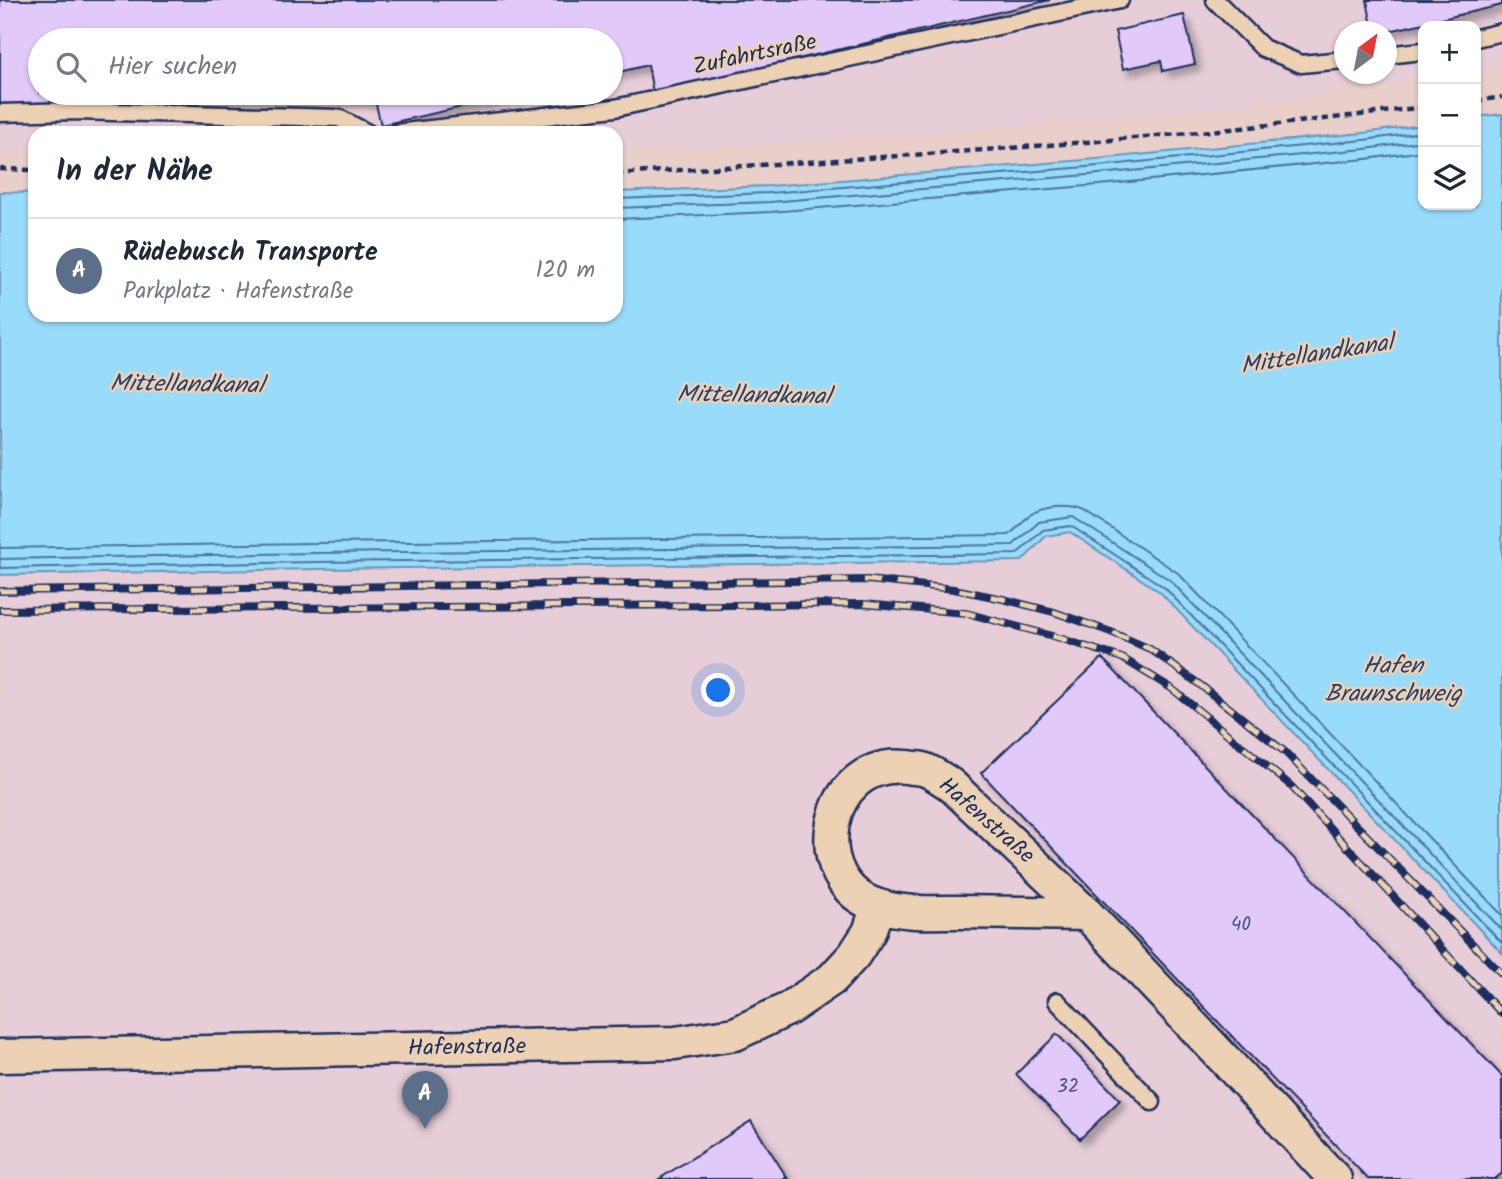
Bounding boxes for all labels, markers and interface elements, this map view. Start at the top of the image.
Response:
north arrow [1334,21,1397,84]
map controls [1418,21,1481,210]
button: + [1418,21,1481,84]
street label: Zufahrtsraße [690,24,820,86]
search box [28,28,623,105]
text: Hier suchen [108,46,237,88]
icon: search [52,48,90,86]
button: − [1418,84,1481,147]
button: layers [1418,147,1481,210]
text: In der Nähe [56,148,213,196]
text: Rüdebusch Transporte [123,232,378,274]
text: A [72,253,86,289]
text: 120 m [535,253,595,289]
text: Parkplatz · Hafenstraße [123,274,353,310]
water label: Mittellandkanal [1238,323,1400,386]
water label: Mittellandkanal [110,364,269,406]
water label: Mittellandkanal [677,375,836,417]
water label: Hafen Braunschweig [1325,647,1463,714]
your location [701,673,735,707]
street label: Hafenstraße [930,769,1042,873]
house number: 40 [1231,910,1251,940]
street label: Hafenstraße [408,1029,526,1067]
pin: A [402,1071,448,1129]
house number: 32 [1057,1072,1079,1102]

